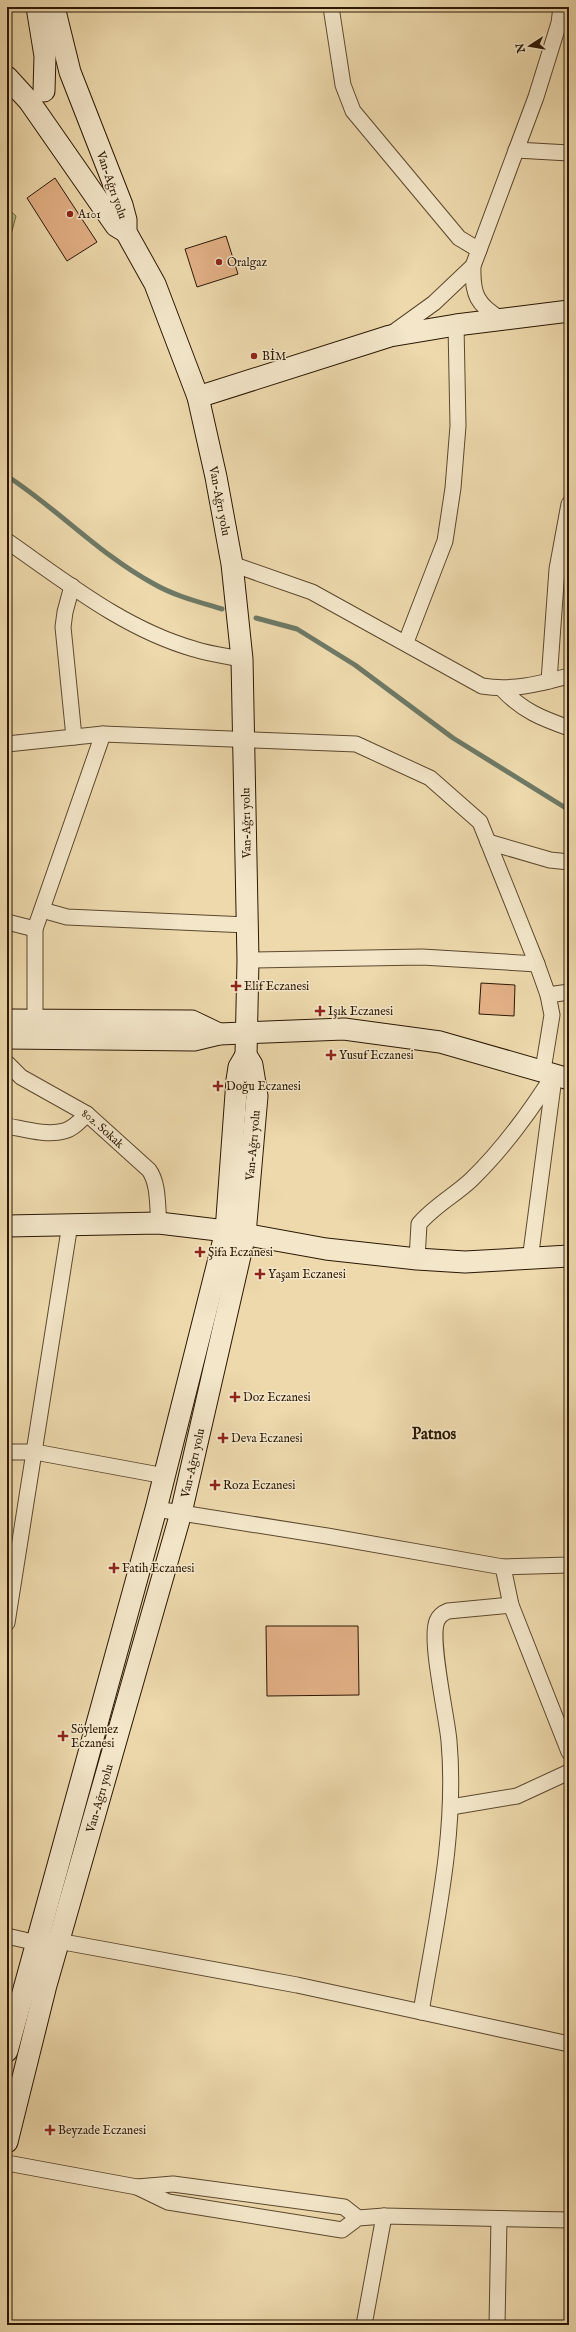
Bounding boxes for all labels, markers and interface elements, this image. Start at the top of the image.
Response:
north arrow [510,26,550,66]
text: N [513,41,529,55]
street label: Van-Ağrı yolu [93,148,130,221]
place label: A101 [77,207,101,222]
marker: A101 [65,209,75,219]
place label: Oralgaz [227,255,268,270]
marker: Oralgaz [214,257,224,267]
place label: BİM [262,348,286,364]
marker: BİM [249,351,259,361]
street label: Van-Ağrı yolu [205,464,234,537]
street label: Van-Ağrı yolu [238,788,255,859]
place label: Elif Eczanesi [244,979,309,994]
marker: Elif Eczanesi [231,981,241,991]
place label: Işık Eczanesi [328,1004,393,1019]
marker: Işık Eczanesi [315,1006,325,1016]
place label: Yusuf Eczanesi [339,1048,414,1063]
marker: Yusuf Eczanesi [326,1050,336,1060]
place label: Doğu Eczanesi [226,1079,301,1094]
marker: Doğu Eczanesi [213,1081,223,1091]
street label: 802. Sokak [79,1106,127,1152]
street label: Van-Ağrı yolu [243,1109,264,1182]
place label: Şifa Eczanesi [208,1245,273,1260]
marker: Şifa Eczanesi [195,1247,205,1257]
place label: Yaşam Eczanesi [268,1267,346,1282]
marker: Yaşam Eczanesi [255,1269,265,1279]
place label: Doz Eczanesi [243,1390,311,1405]
marker: Doz Eczanesi [230,1392,240,1402]
district label: Patnos [412,1425,457,1445]
street label: Van-Ağrı yolu [178,1427,208,1500]
place label: Deva Eczanesi [231,1431,303,1446]
marker: Deva Eczanesi [218,1433,228,1443]
place label: Roza Eczanesi [223,1478,295,1493]
marker: Roza Eczanesi [210,1480,220,1490]
place label: Fatih Eczanesi [122,1561,195,1576]
marker: Fatih Eczanesi [109,1563,119,1573]
place label: Söylemez Eczanesi [71,1722,119,1751]
marker: Söylemez Eczanesi [58,1731,68,1741]
street label: Van-Ağrı yolu [83,1762,117,1835]
place label: Beyzade Eczanesi [58,2123,146,2138]
marker: Beyzade Eczanesi [45,2125,55,2135]

